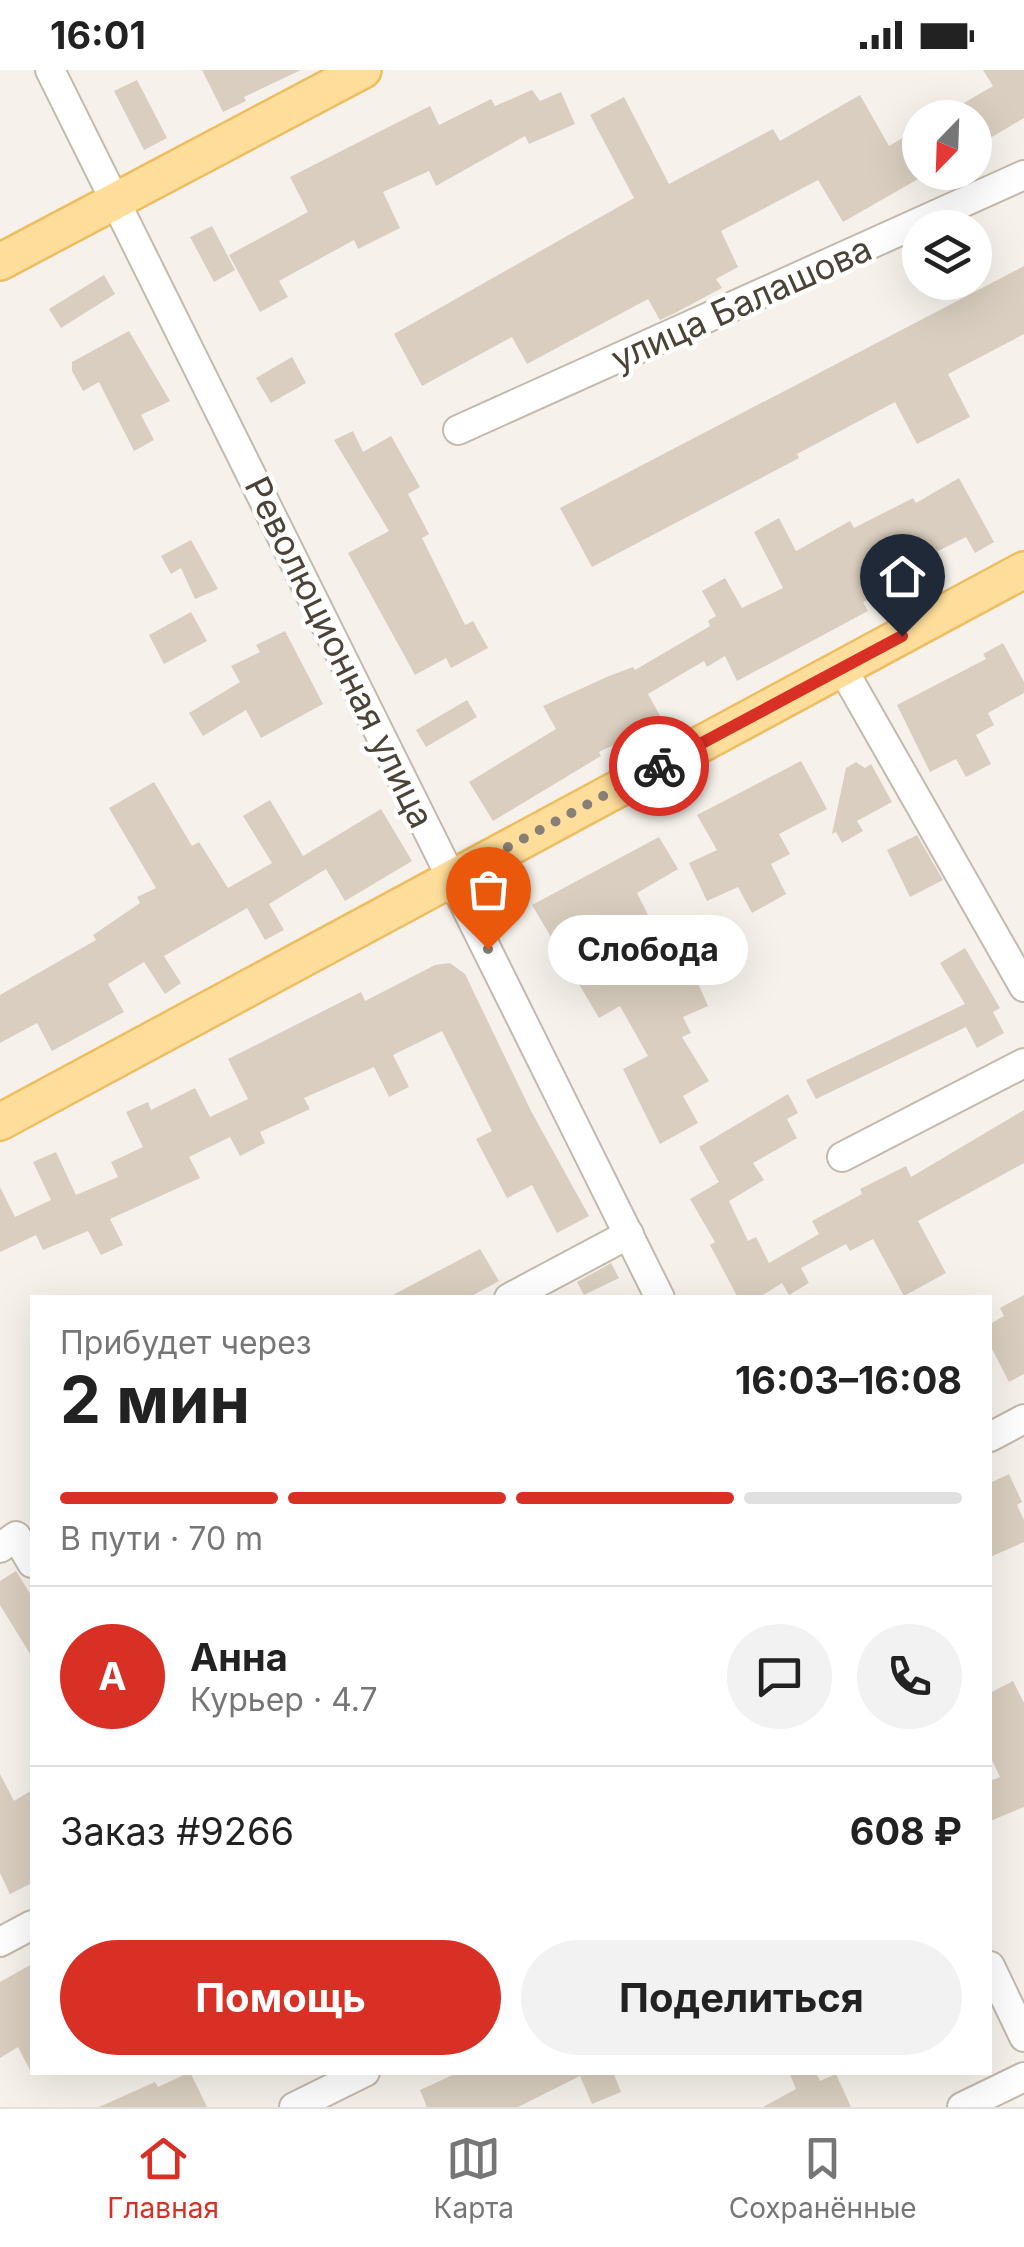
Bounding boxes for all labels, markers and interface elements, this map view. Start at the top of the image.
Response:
text: 16:01 [50,12,146,58]
north arrow [902,100,992,190]
map controls [902,100,992,300]
button: layers [902,210,992,300]
street label: улица Балашова [604,227,878,379]
street label: Революционная улица [237,470,443,834]
pin [860,534,945,637]
icon: home [875,549,930,604]
courier [609,716,709,816]
icon: bike [632,739,687,794]
pin [446,847,531,950]
icon: bag [461,862,516,917]
callout: Слобода [548,914,748,984]
text: Слобода [577,930,719,969]
text: Прибудет через [60,1323,312,1362]
text: 16:03–16:08 [735,1357,962,1403]
text: 2 мин [60,1360,250,1439]
text: В пути · 70 m [60,1519,263,1558]
button: chat [727,1624,832,1729]
button: phone [857,1624,962,1729]
text: Анна [190,1634,288,1680]
text: А [98,1653,127,1699]
text: Курьер · 4.7 [190,1680,378,1719]
text: Заказ #9266 [60,1808,294,1854]
text: 608 ₽ [850,1808,962,1854]
button: Помощь [60,1940,501,2055]
button: Поделиться [521,1940,962,2055]
tab: Главная [107,2131,219,2225]
tab: Карта [434,2131,514,2225]
tab: Сохранённые [729,2131,917,2225]

